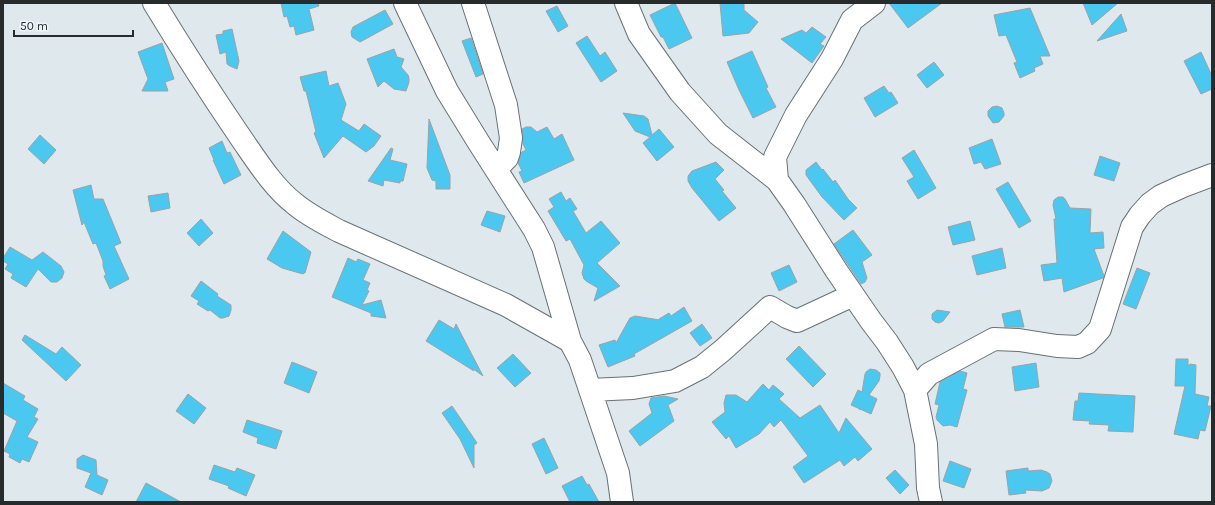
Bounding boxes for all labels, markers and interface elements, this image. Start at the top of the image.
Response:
scale bar [14,12,133,38]
text: 50 m [20,19,48,33]

